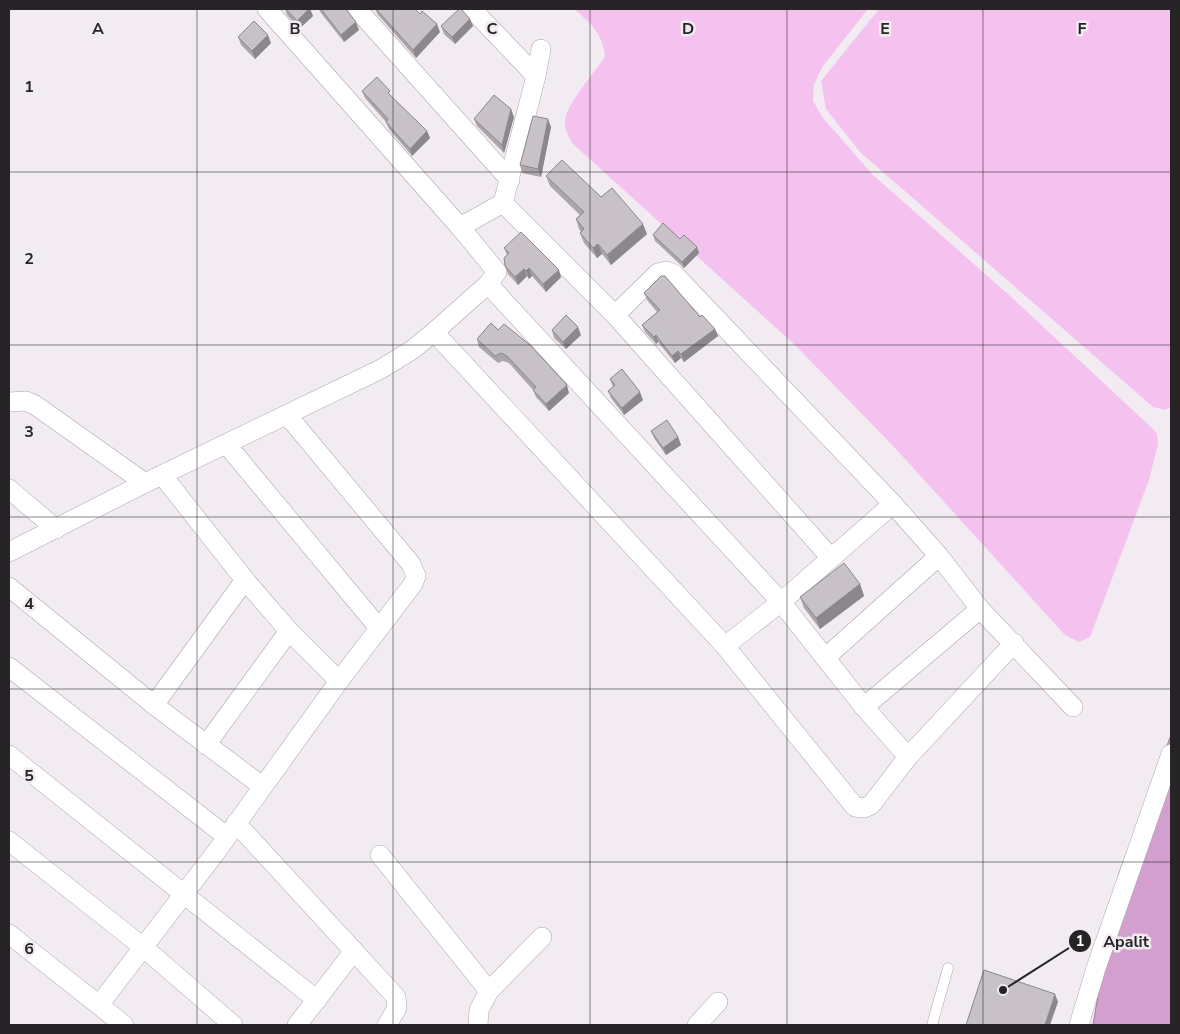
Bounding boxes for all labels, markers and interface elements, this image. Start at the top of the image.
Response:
text: A [92,18,104,40]
text: B [289,18,301,40]
text: C [487,18,498,40]
text: D [682,18,694,40]
text: E [880,18,890,40]
text: F [1078,18,1087,40]
text: 1 [24,76,34,98]
text: 2 [24,248,34,270]
text: 3 [24,421,34,443]
text: 4 [24,593,34,615]
text: 5 [24,765,34,787]
callout: Apalit [1068,925,1159,956]
text: 1 [1075,931,1085,951]
text: Apalit [1103,931,1150,953]
text: 6 [24,938,34,960]

